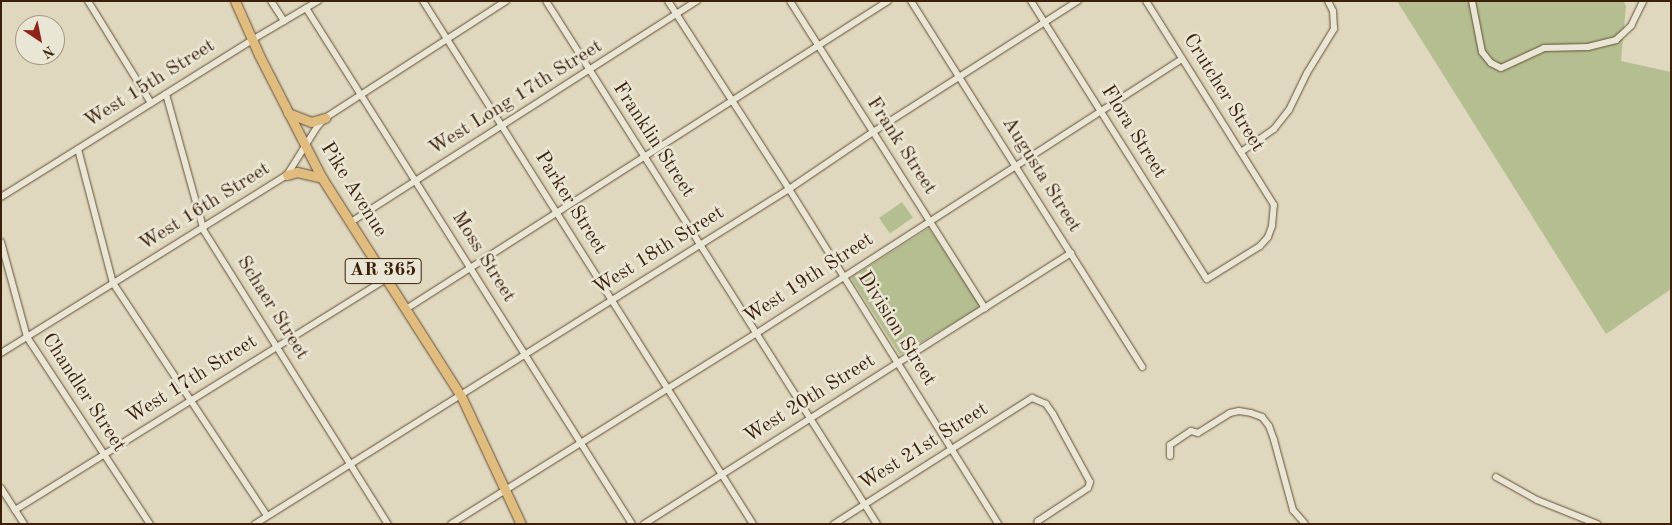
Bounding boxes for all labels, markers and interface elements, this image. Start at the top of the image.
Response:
north arrow [15,15,65,65]
street label: Crutcher Street [1177,29,1269,157]
street label: West 15th Street [80,34,220,134]
street label: West Long 17th Street [425,35,607,161]
text: N [39,43,56,60]
street label: Franklin Street [607,78,699,202]
street label: Flora Street [1095,81,1171,183]
street label: Frank Street [861,93,941,199]
street label: Augusta Street [996,113,1086,237]
street label: Pike Avenue [314,138,392,242]
street label: Parker Street [529,147,611,259]
street label: West 16th Street [135,157,275,257]
street label: West 18th Street [589,201,729,301]
street label: Moss Street [446,207,520,307]
street label: West 19th Street [740,228,878,330]
street label: Schaer Street [231,252,313,364]
road number: AR 365 [344,255,422,288]
street label: Division Street [851,267,941,391]
street label: Chandler Street [36,329,130,457]
street label: West 17th Street [122,330,262,430]
street label: West 20th Street [740,349,880,449]
street label: West 21st Street [855,398,993,496]

